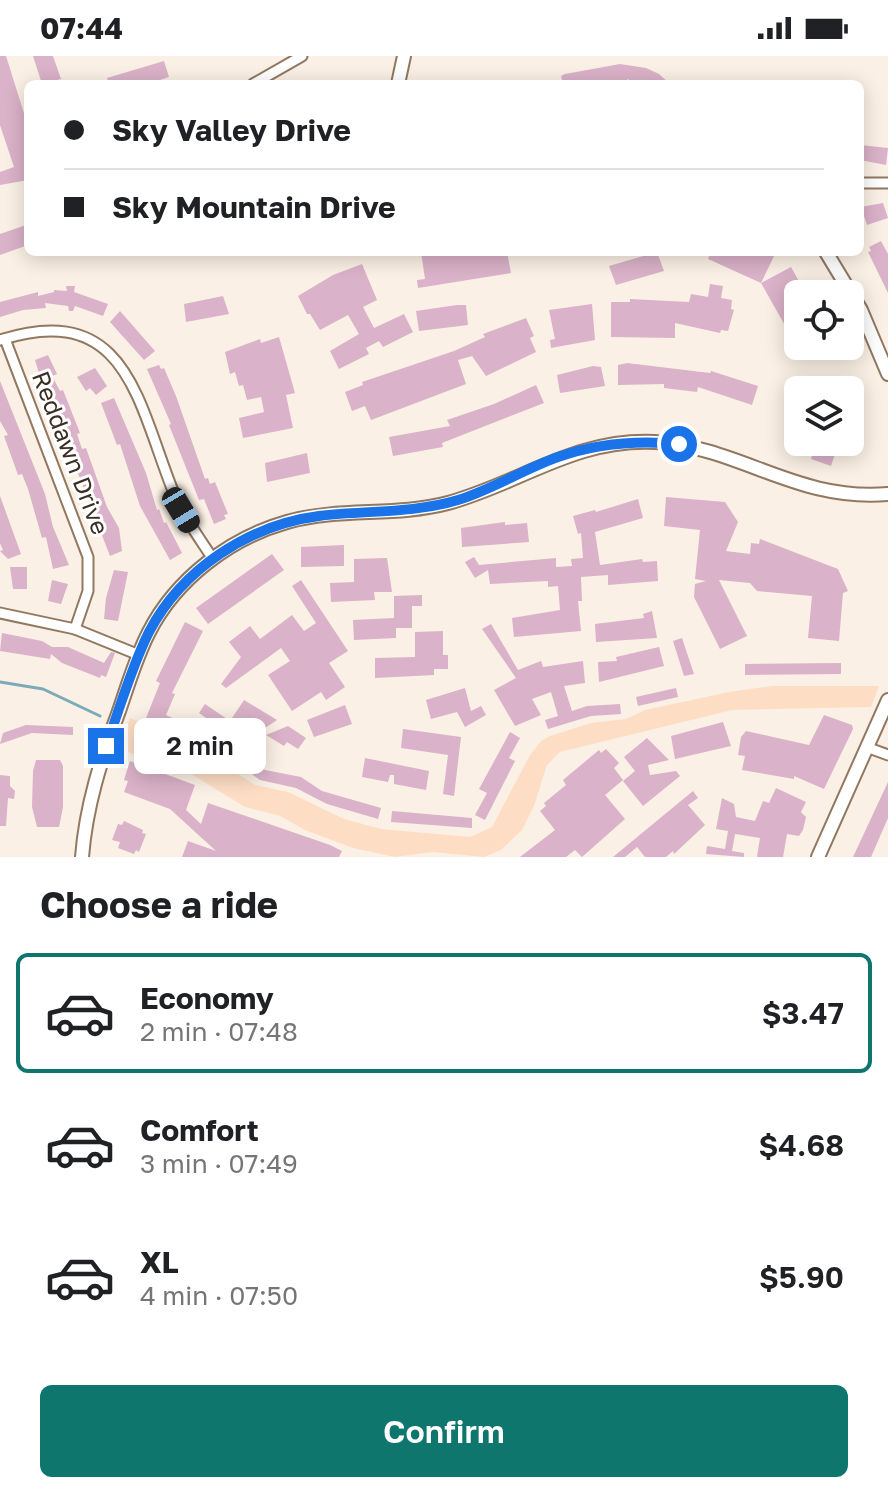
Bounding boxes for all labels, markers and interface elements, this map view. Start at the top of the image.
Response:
text: 07:44 [40,10,123,46]
text: Sky Valley Drive [112,112,351,148]
text: Sky Mountain Drive [112,189,396,225]
map controls [784,280,864,456]
button: locate [784,280,864,360]
street label: Reddawn Drive [27,367,116,538]
button: layers [784,376,864,456]
route start [661,426,697,462]
car [158,483,204,537]
callout: 2 min [134,718,266,774]
route end [88,728,124,764]
text: 2 min [166,730,234,761]
text: Choose a ride [40,883,278,926]
icon: car [44,977,116,1049]
text: Economy [140,980,274,1016]
text: $3.47 [762,995,844,1031]
text: 2 min · 07:48 [140,1016,298,1047]
icon: car [44,1109,116,1181]
text: Comfort [140,1112,259,1148]
text: $4.68 [759,1127,844,1163]
text: 3 min · 07:49 [140,1148,298,1179]
icon: car [44,1241,116,1313]
text: XL [140,1244,179,1280]
text: $5.90 [759,1259,844,1295]
text: 4 min · 07:50 [140,1280,298,1311]
button: Confirm [40,1385,848,1477]

